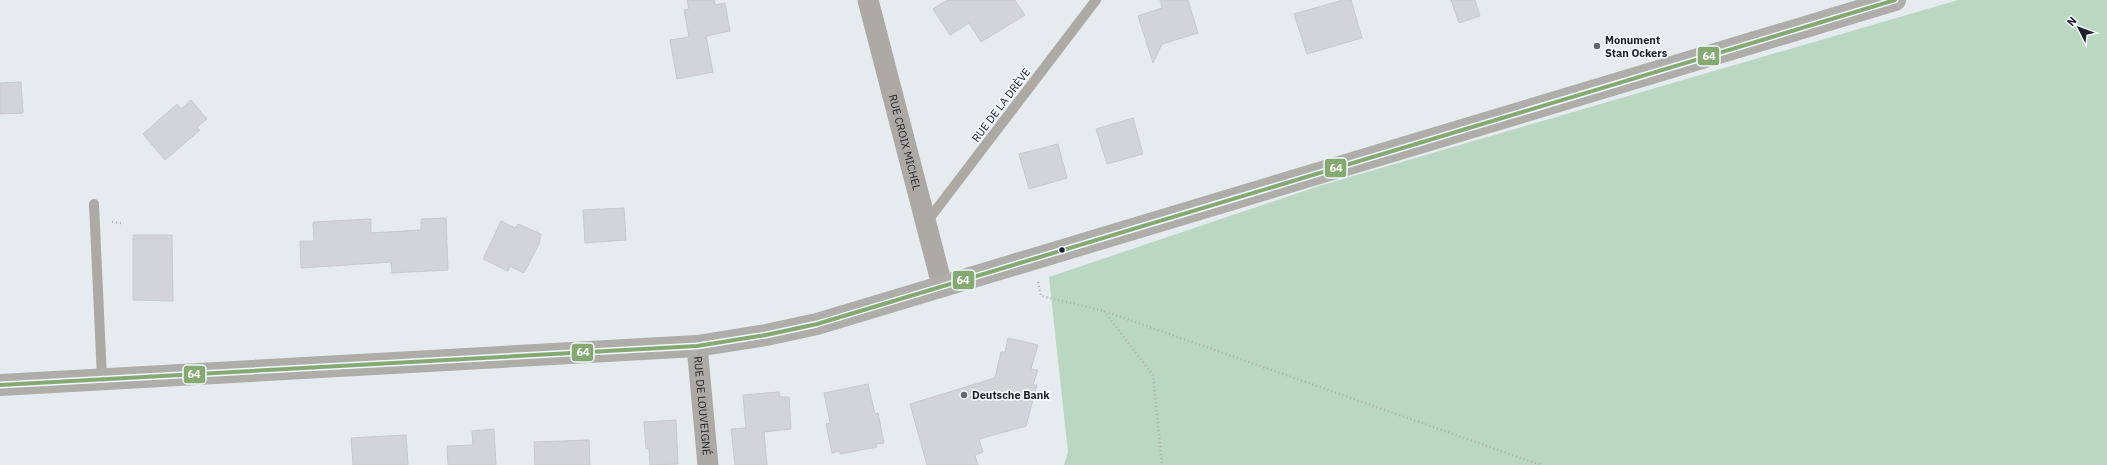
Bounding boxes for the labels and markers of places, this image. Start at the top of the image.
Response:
place label: Monument Stan Ockers [1605,33,1668,60]
marker: Monument Stan Ockers [1592,41,1602,51]
unlabelled marker [1057,245,1067,255]
place label: Deutsche Bank [972,388,1050,402]
marker: Deutsche Bank [959,390,969,400]

